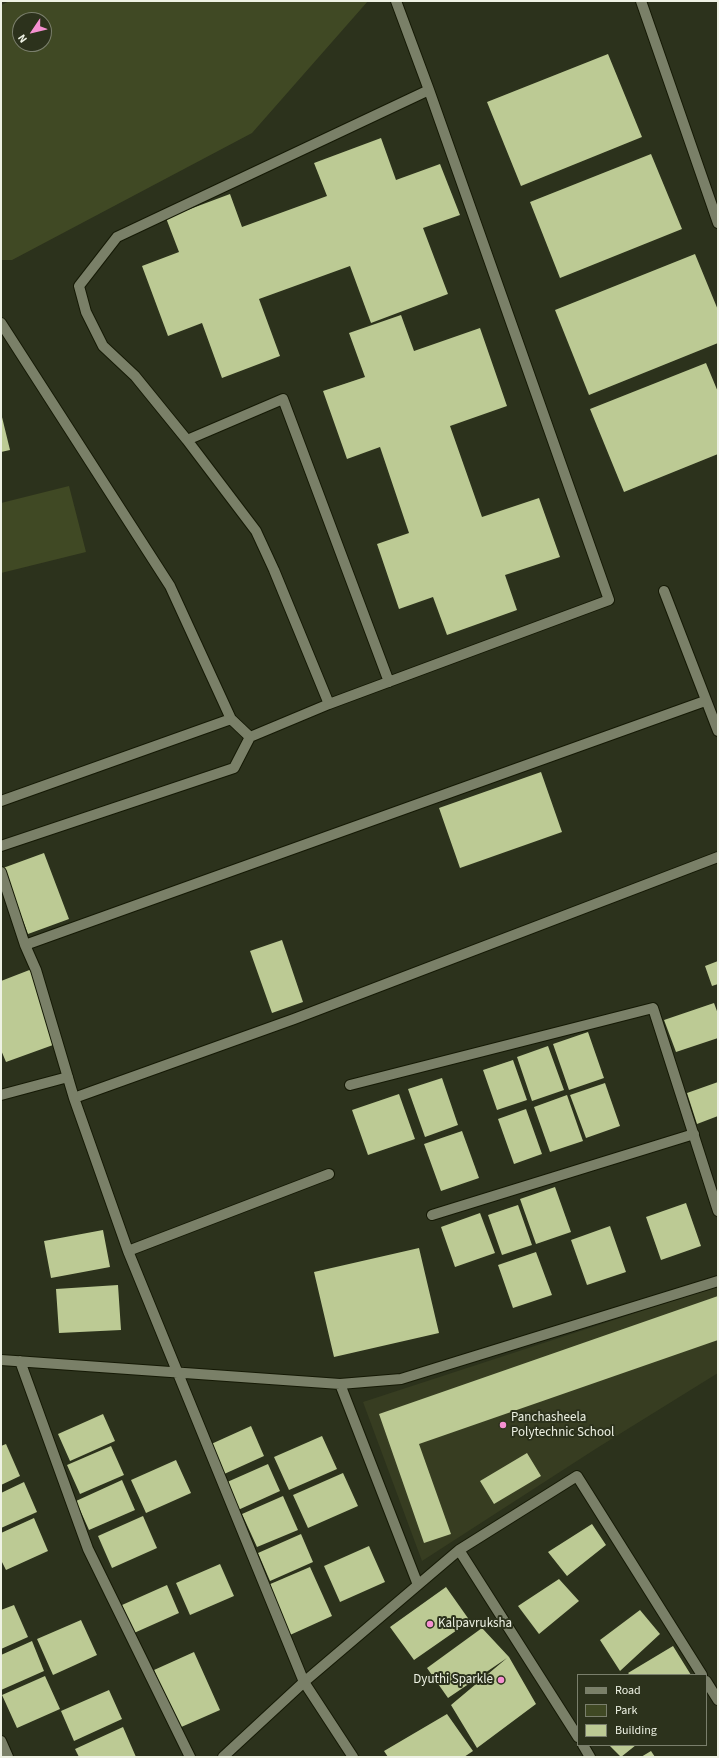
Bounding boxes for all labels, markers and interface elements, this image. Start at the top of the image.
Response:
north arrow [12,12,52,52]
text: N [14,31,31,46]
place label: Panchasheela Polytechnic School [511,1410,614,1441]
marker: Panchasheela Polytechnic School [498,1420,508,1430]
place label: Kalpavruksha [438,1616,512,1632]
marker: Kalpavruksha [425,1619,435,1629]
place label: Dyuthi Sparkle [413,1672,493,1688]
legend [577,1674,707,1746]
marker: Dyuthi Sparkle [496,1675,506,1685]
text: Road [615,1682,641,1699]
text: Park [615,1702,637,1719]
text: Building [615,1722,657,1739]

